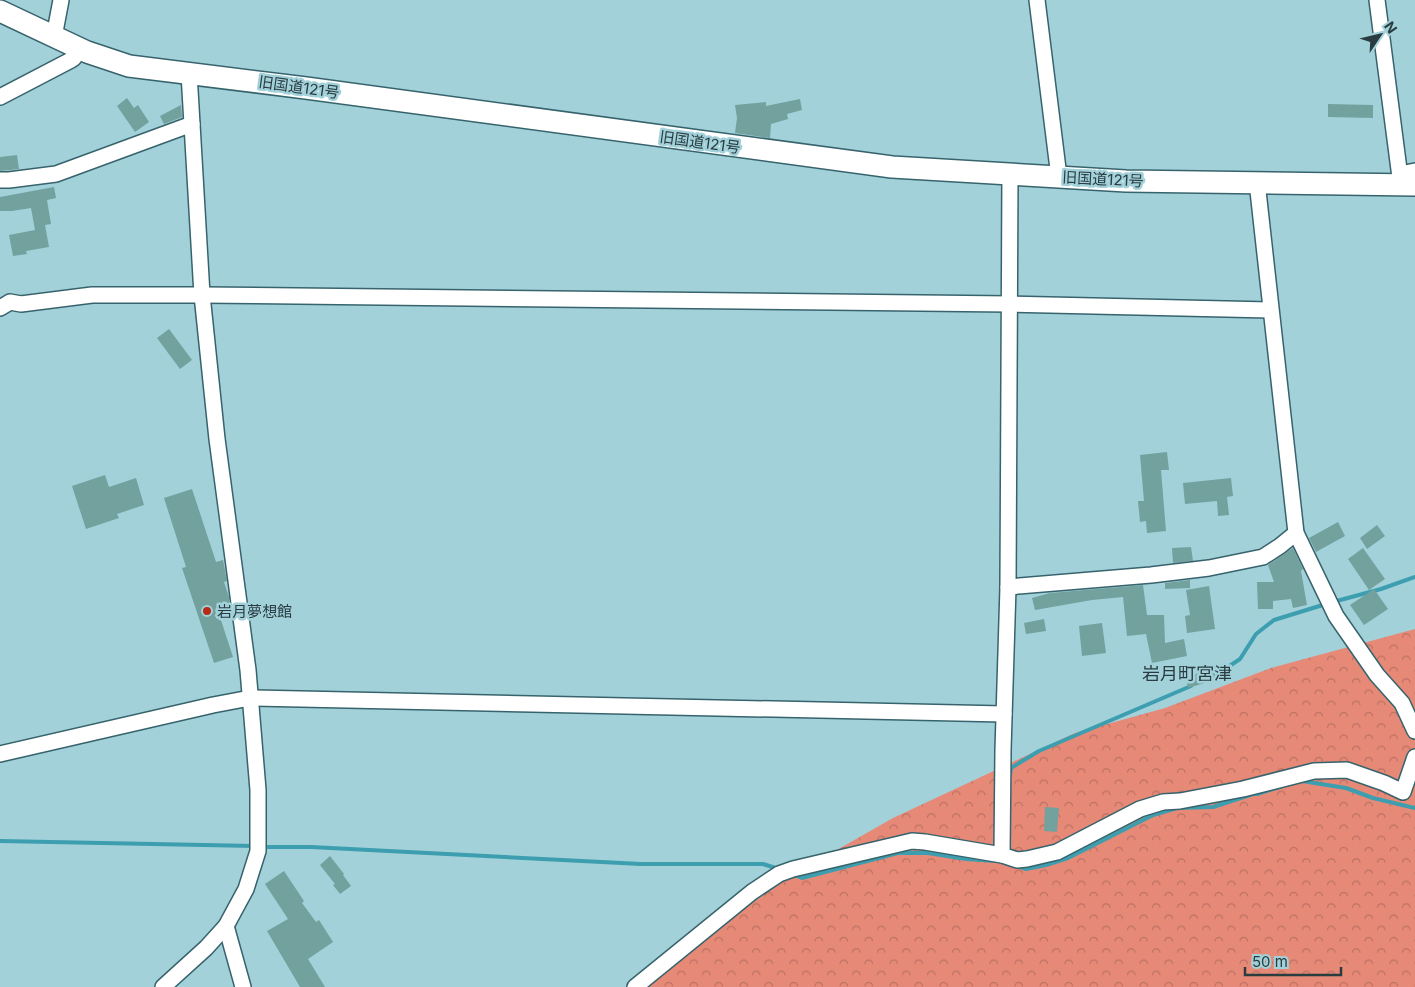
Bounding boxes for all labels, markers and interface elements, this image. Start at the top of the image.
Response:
north arrow [1355,10,1405,60]
text: N [1381,18,1401,37]
street label: 旧国道121号 [257,72,341,102]
street label: 旧国道121号 [658,127,742,157]
street label: 旧国道121号 [1062,167,1144,191]
place label: 岩月夢想館 [217,602,292,621]
marker: 岩月夢想館 [201,605,213,617]
district label: 岩月町宮津 [1142,663,1232,684]
scale bar [1245,944,1341,976]
text: 50 m [1252,952,1288,971]

